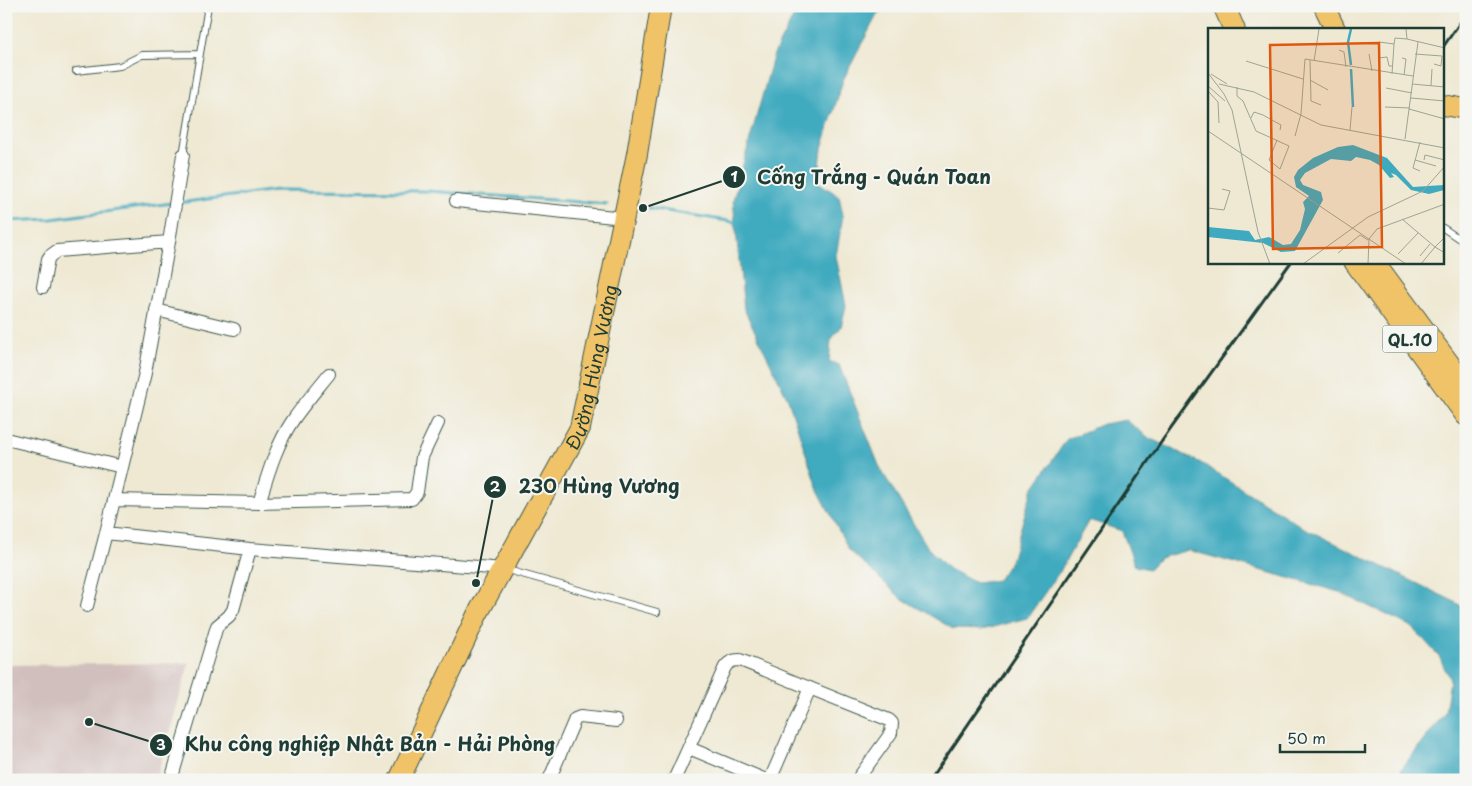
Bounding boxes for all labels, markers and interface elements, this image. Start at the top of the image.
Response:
inset map [1208,28,1444,264]
callout: Cống Trắng - Quán Toan [721,160,1001,194]
text: Cống Trắng - Quán Toan [757,162,991,190]
text: 1 [730,164,738,187]
street label: Đường Hùng Vương [557,282,623,454]
road number: QL.10 [1382,326,1438,352]
callout: 230 Hùng Vương [483,470,690,504]
text: 230 Hùng Vương [518,471,680,499]
text: 2 [490,474,501,497]
scale bar [1280,721,1364,753]
text: 50 m [1287,726,1326,749]
callout: Khu công nghiệp Nhật Bản - Hải Phòng [148,728,566,762]
text: Khu công nghiệp Nhật Bản - Hải Phòng [184,729,556,757]
text: 3 [156,732,166,755]

